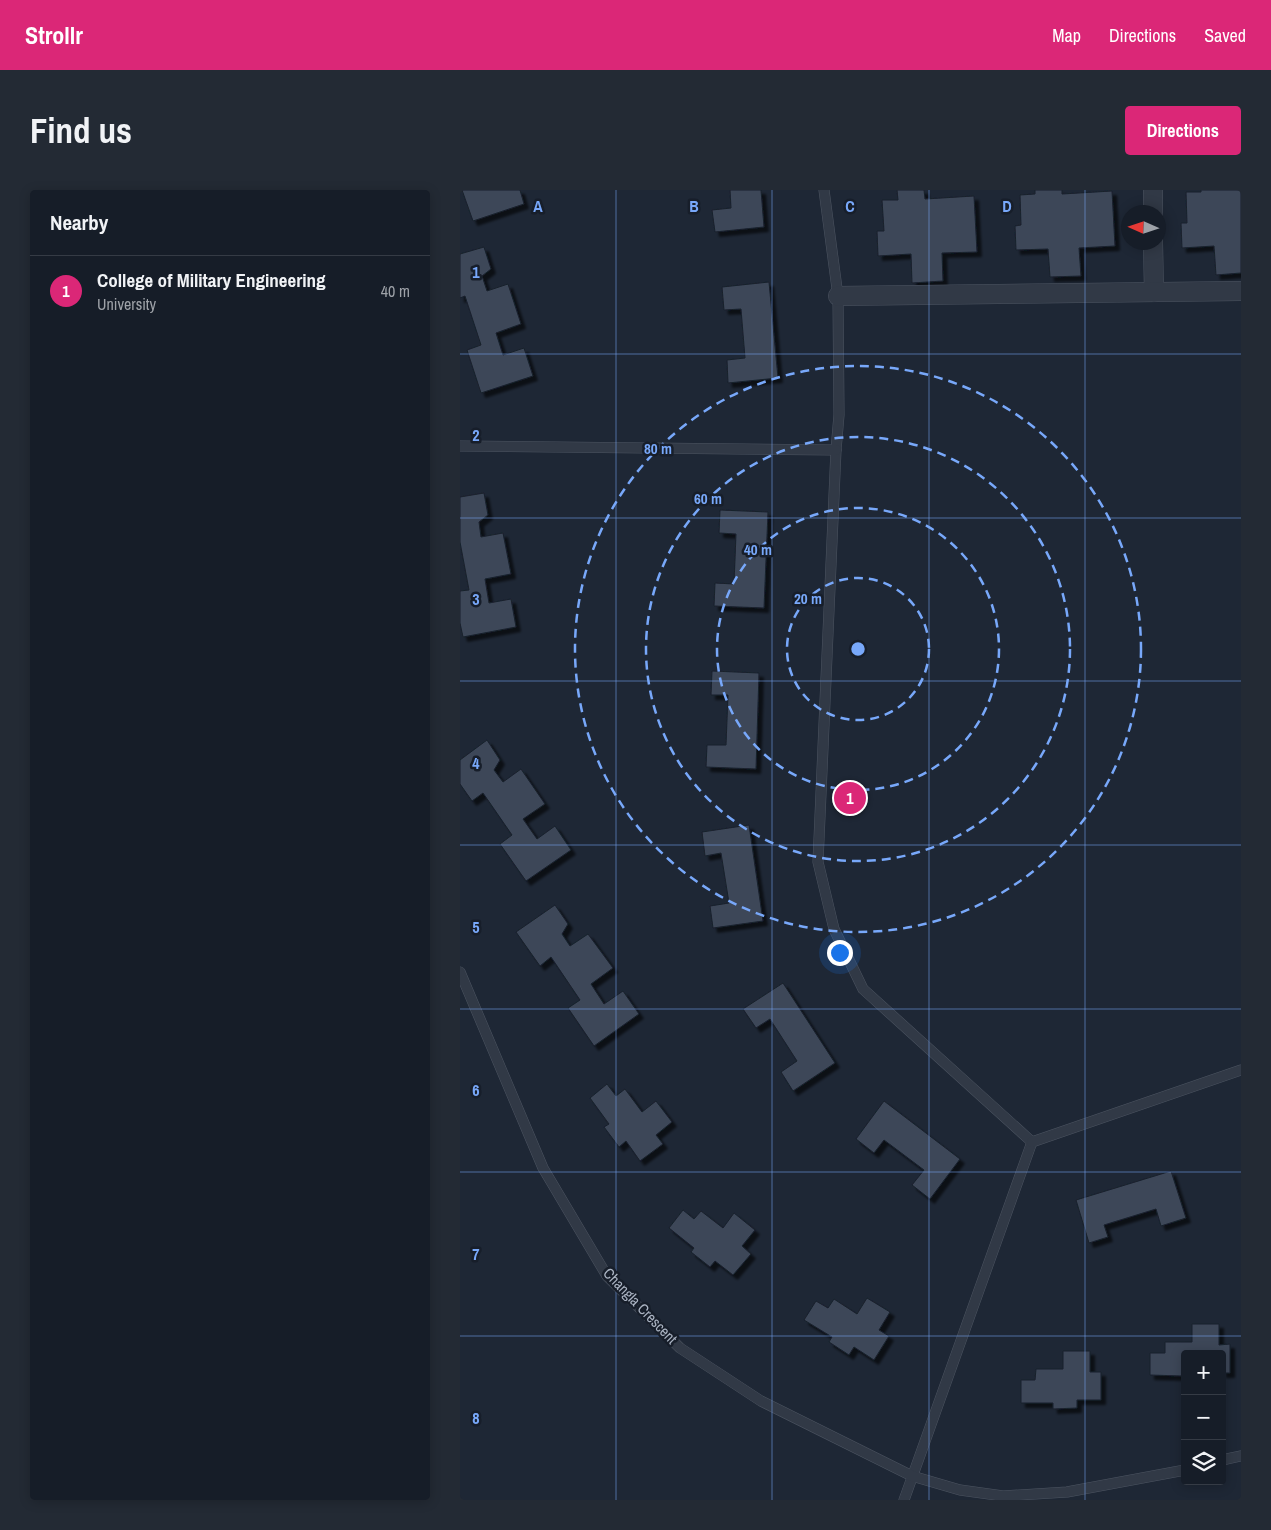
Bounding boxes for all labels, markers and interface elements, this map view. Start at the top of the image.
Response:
text: Strollr [25,19,83,51]
text: Map [1052,23,1081,48]
text: Directions [1109,23,1176,48]
text: Saved [1204,23,1246,48]
button: Directions [1125,106,1241,155]
text: Find us [30,107,132,154]
text: A [533,195,543,217]
text: B [689,195,699,217]
text: C [845,195,855,217]
text: D [1002,195,1012,217]
north arrow [1121,205,1166,250]
text: Nearby [50,208,108,237]
text: 1 [472,261,480,283]
text: College of Military Engineering [97,267,326,293]
text: 1 [62,280,70,302]
text: 40 m [381,280,410,302]
text: University [97,293,156,315]
text: 2 [472,424,480,446]
text: 80 m [644,438,672,459]
text: 60 m [694,488,722,509]
text: 40 m [744,539,772,560]
text: 3 [472,588,480,610]
text: 20 m [794,588,822,609]
centre of rings [849,640,867,658]
text: 4 [472,752,480,774]
pin: 1 [834,779,866,817]
text: 5 [472,916,480,938]
your location [827,940,853,966]
text: 6 [472,1079,480,1101]
text: 7 [472,1243,480,1265]
street label: Changla Crescent [599,1263,683,1349]
map controls [1181,1350,1226,1485]
button: + [1181,1350,1226,1395]
button: − [1181,1395,1226,1440]
text: 8 [472,1407,480,1429]
button: layers [1181,1440,1226,1485]

